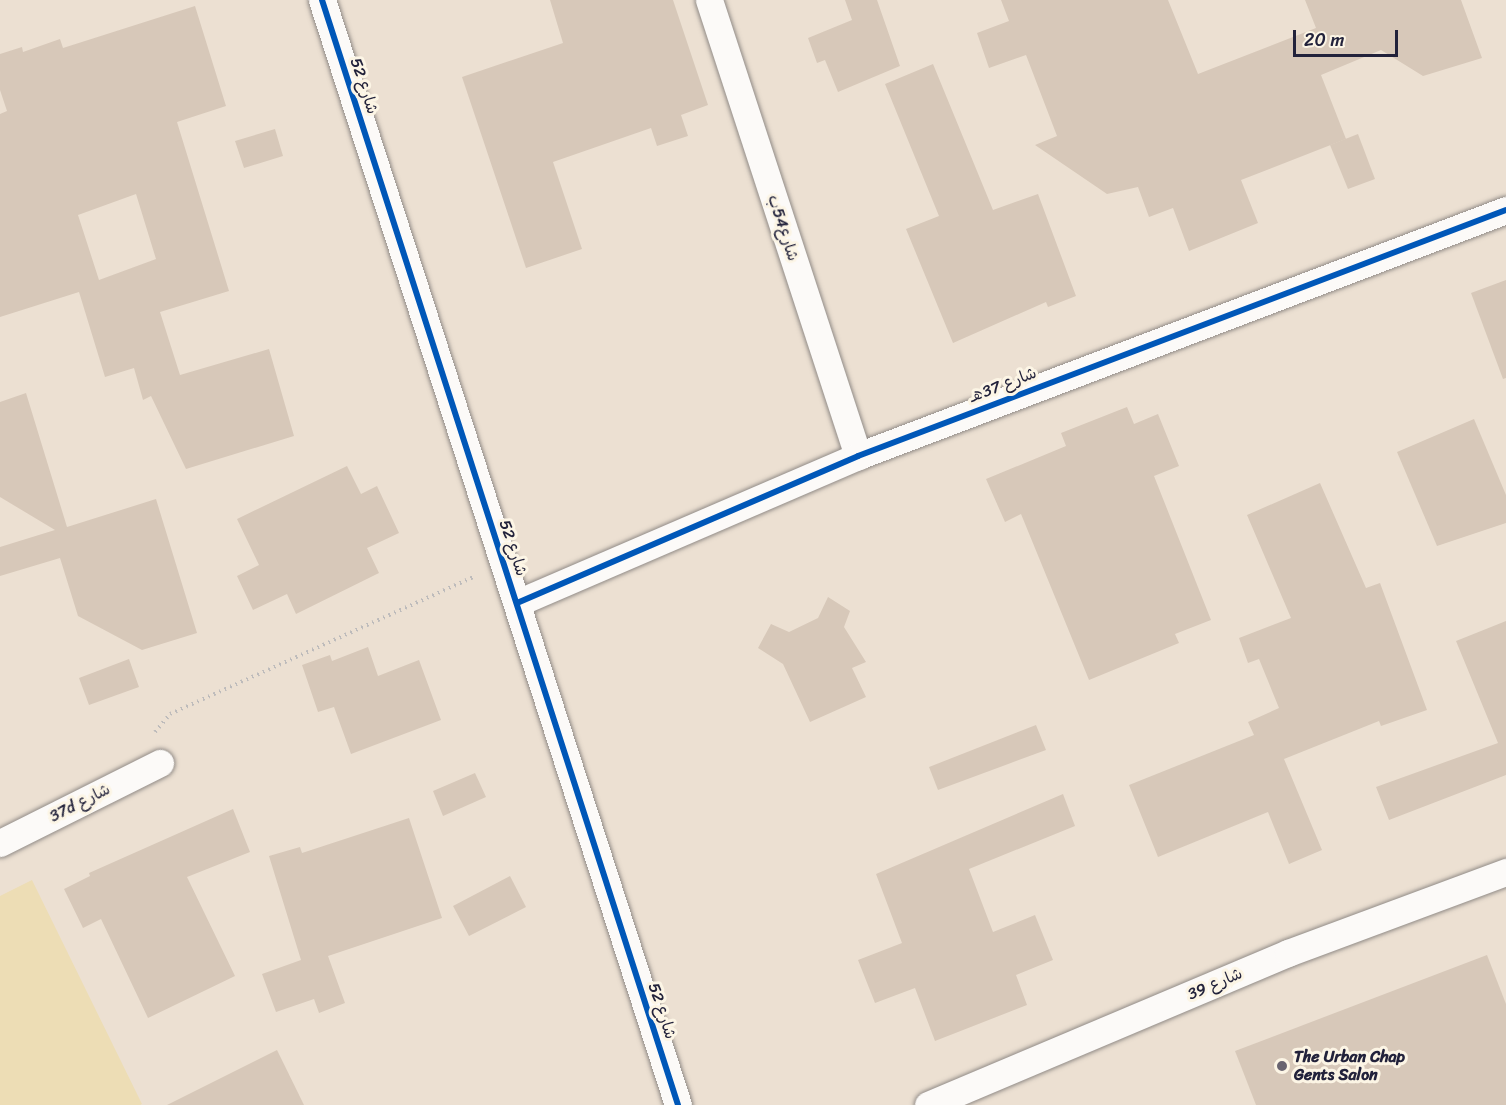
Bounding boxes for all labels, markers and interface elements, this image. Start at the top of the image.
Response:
scale bar [1296,18,1401,56]
text: 20 m [1304,24,1344,56]
street label: شارع 52 [346,56,382,116]
street label: شارع54ب [763,192,803,264]
street label: شارع 37هـ [967,363,1039,407]
street label: شارع 52 [495,518,531,578]
street label: 37d شارع [47,780,113,826]
street label: شارع 39 [1185,964,1245,1004]
street label: شارع 52 [644,981,680,1041]
place label: The Urban Chap Gents Salon [1294,1047,1405,1085]
marker: The Urban Chap Gents Salon [1275,1059,1289,1073]

